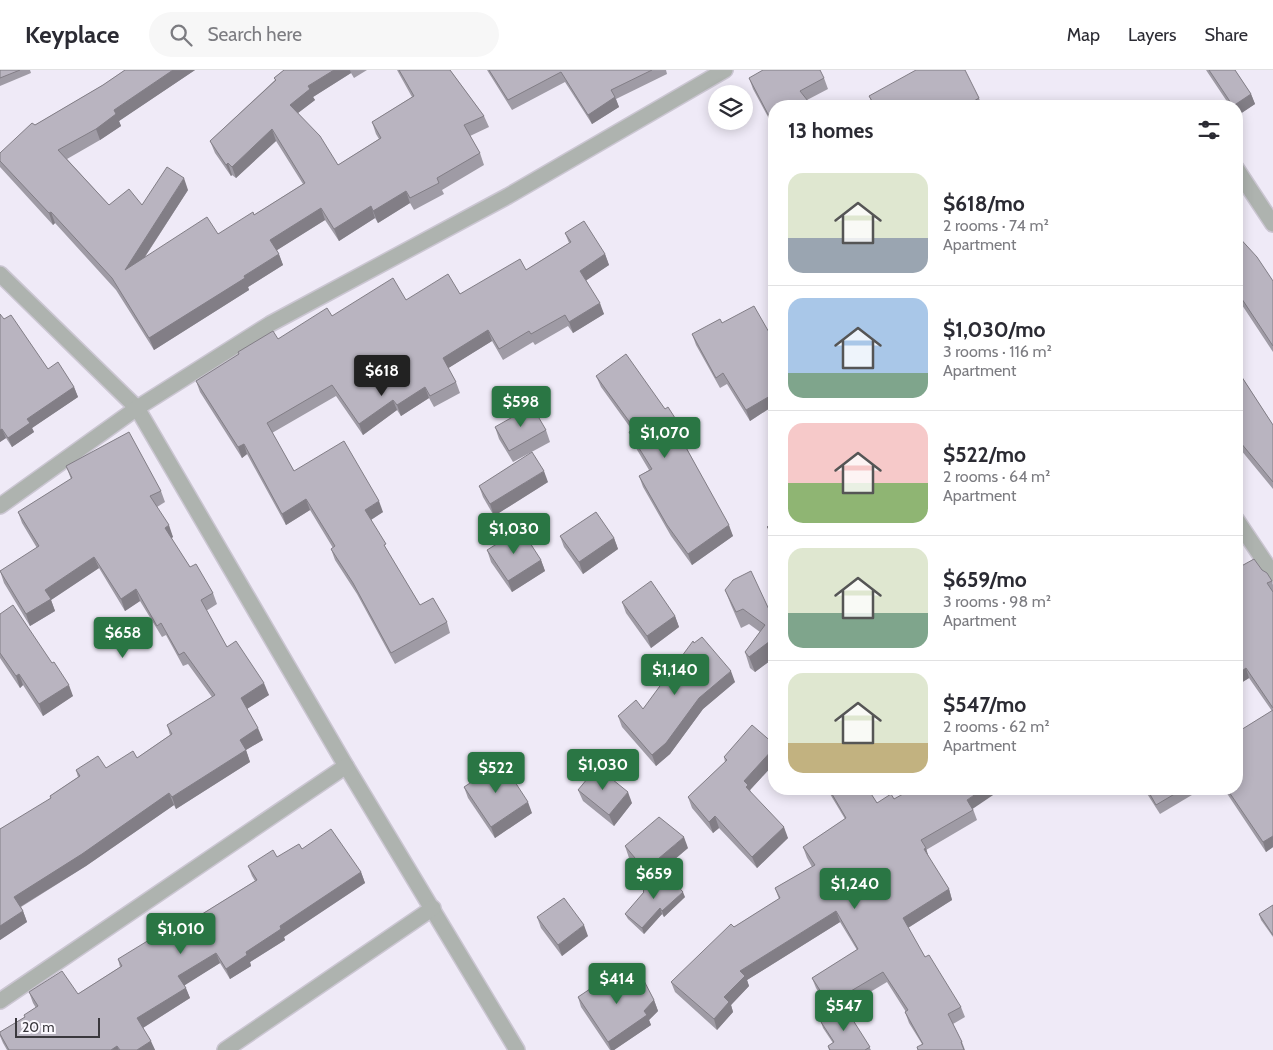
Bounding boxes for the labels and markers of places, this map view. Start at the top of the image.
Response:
pin: $618 [352,354,412,397]
pin: $598 [491,386,551,428]
pin: $1,070 [624,416,706,459]
pin: $1,030 [473,512,555,555]
pin: $658 [93,616,153,659]
pin: $1,140 [634,654,716,696]
pin: $1,030 [562,748,644,791]
pin: $522 [466,752,526,794]
pin: $659 [624,858,684,900]
pin: $1,240 [814,868,896,910]
pin: $1,010 [140,912,222,955]
pin: $414 [587,962,647,1005]
pin: $547 [814,990,874,1032]

